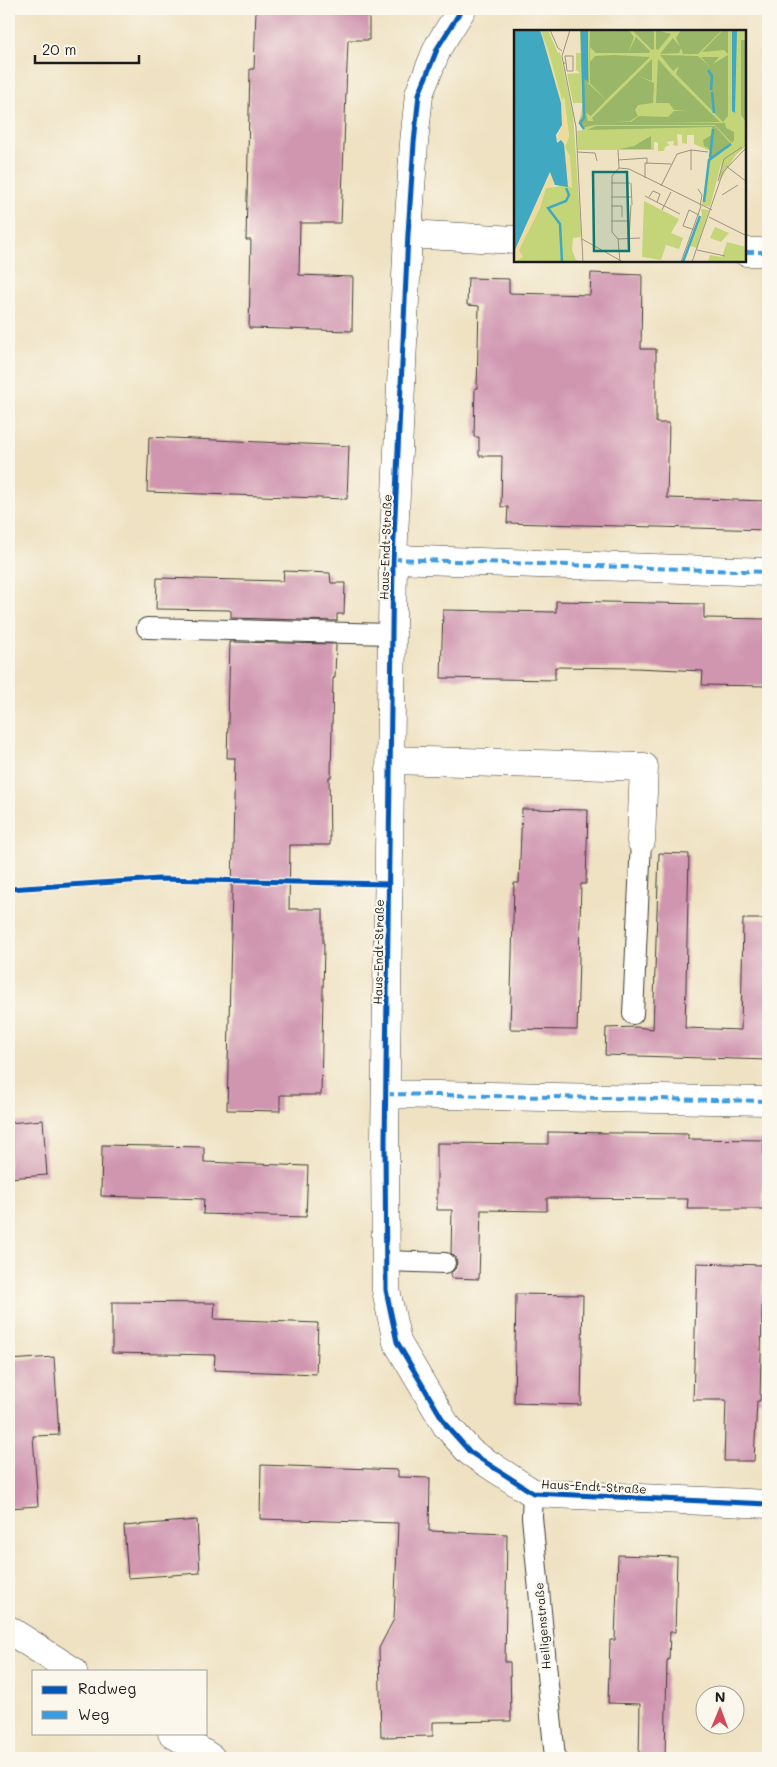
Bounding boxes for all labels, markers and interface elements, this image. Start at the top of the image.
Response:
inset map [514,30,747,262]
scale bar [35,32,139,64]
text: 20 m [42,39,76,59]
street label: Haus-Endt-Straße [375,494,395,600]
street label: Haus-Endt-Straße [369,899,387,1005]
street label: Haus-Endt-Straße [541,1475,647,1497]
street label: Heiligenstraße [530,1582,554,1670]
legend [32,1670,208,1734]
text: Radweg [78,1678,136,1698]
north arrow [694,1684,744,1734]
text: N [715,1687,726,1706]
text: Weg [78,1704,109,1724]

